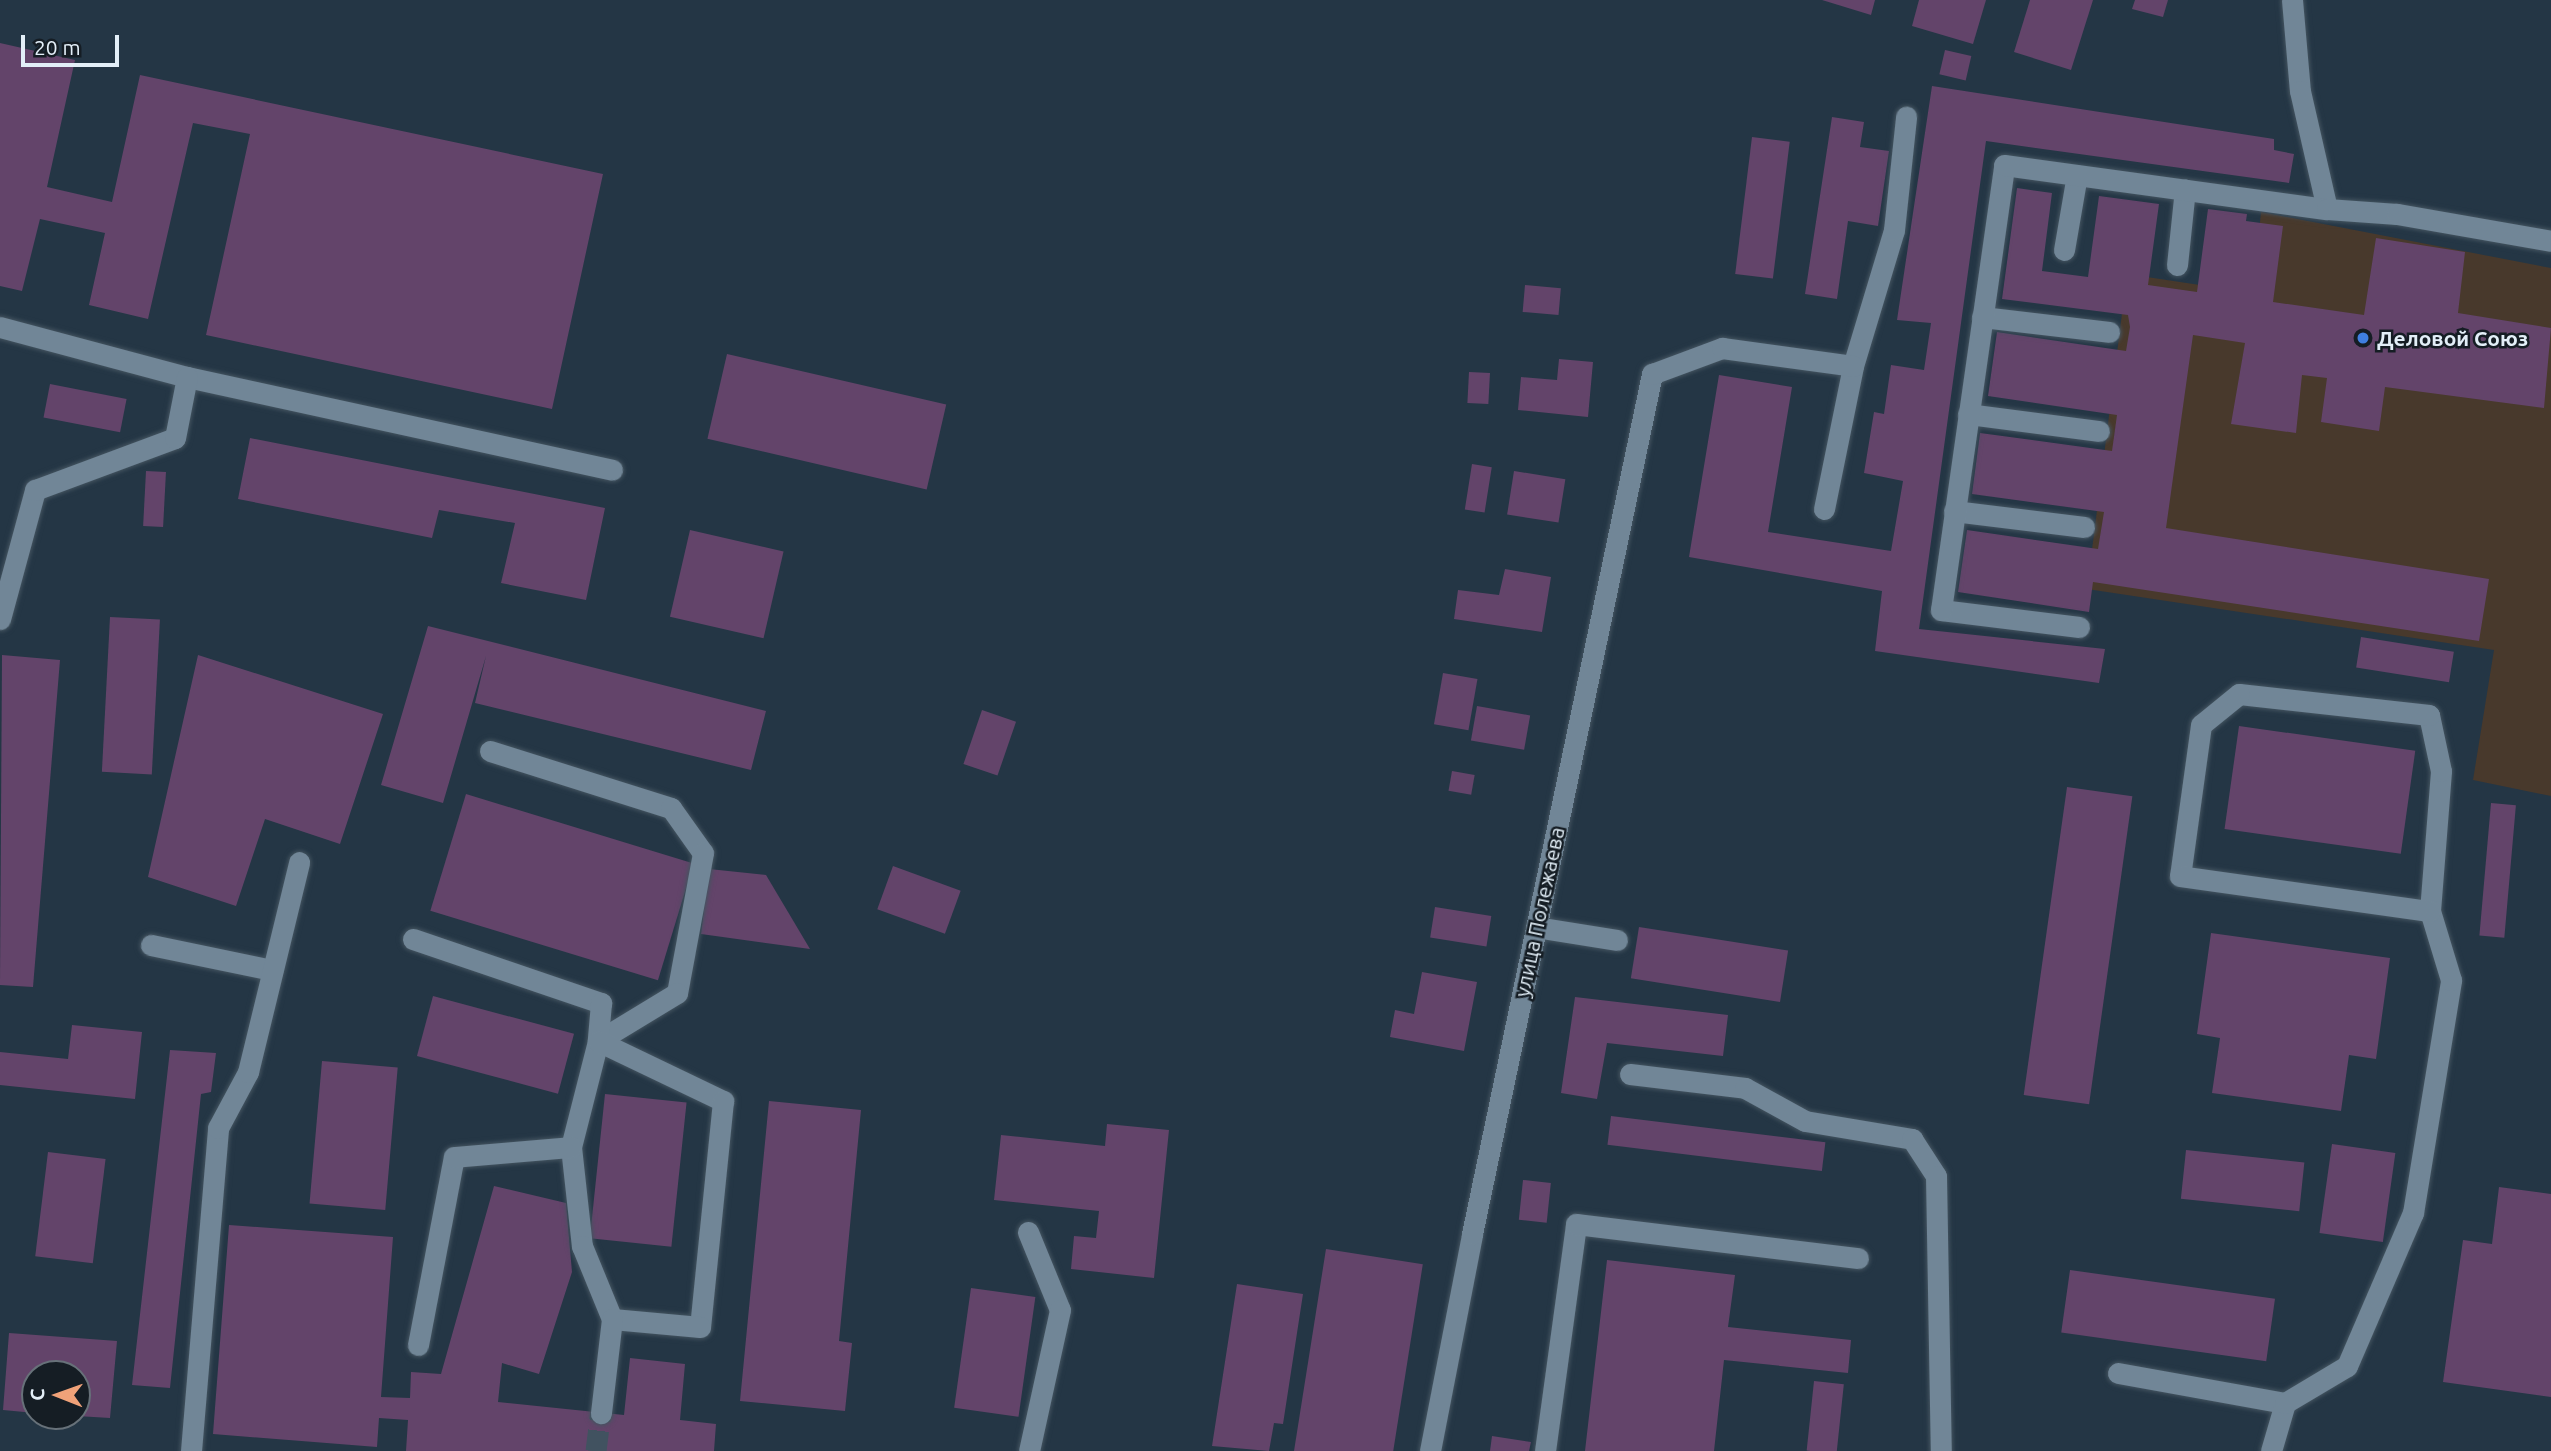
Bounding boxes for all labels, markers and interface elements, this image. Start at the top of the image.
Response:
scale bar [24,21,122,65]
text: 20 m [34,35,81,59]
place label: Деловой Союз [2377,325,2528,351]
marker: Деловой Союз [2355,330,2371,346]
street label: улица Полежаева [1509,825,1569,999]
north arrow [21,1360,91,1430]
text: С [26,1388,48,1401]

